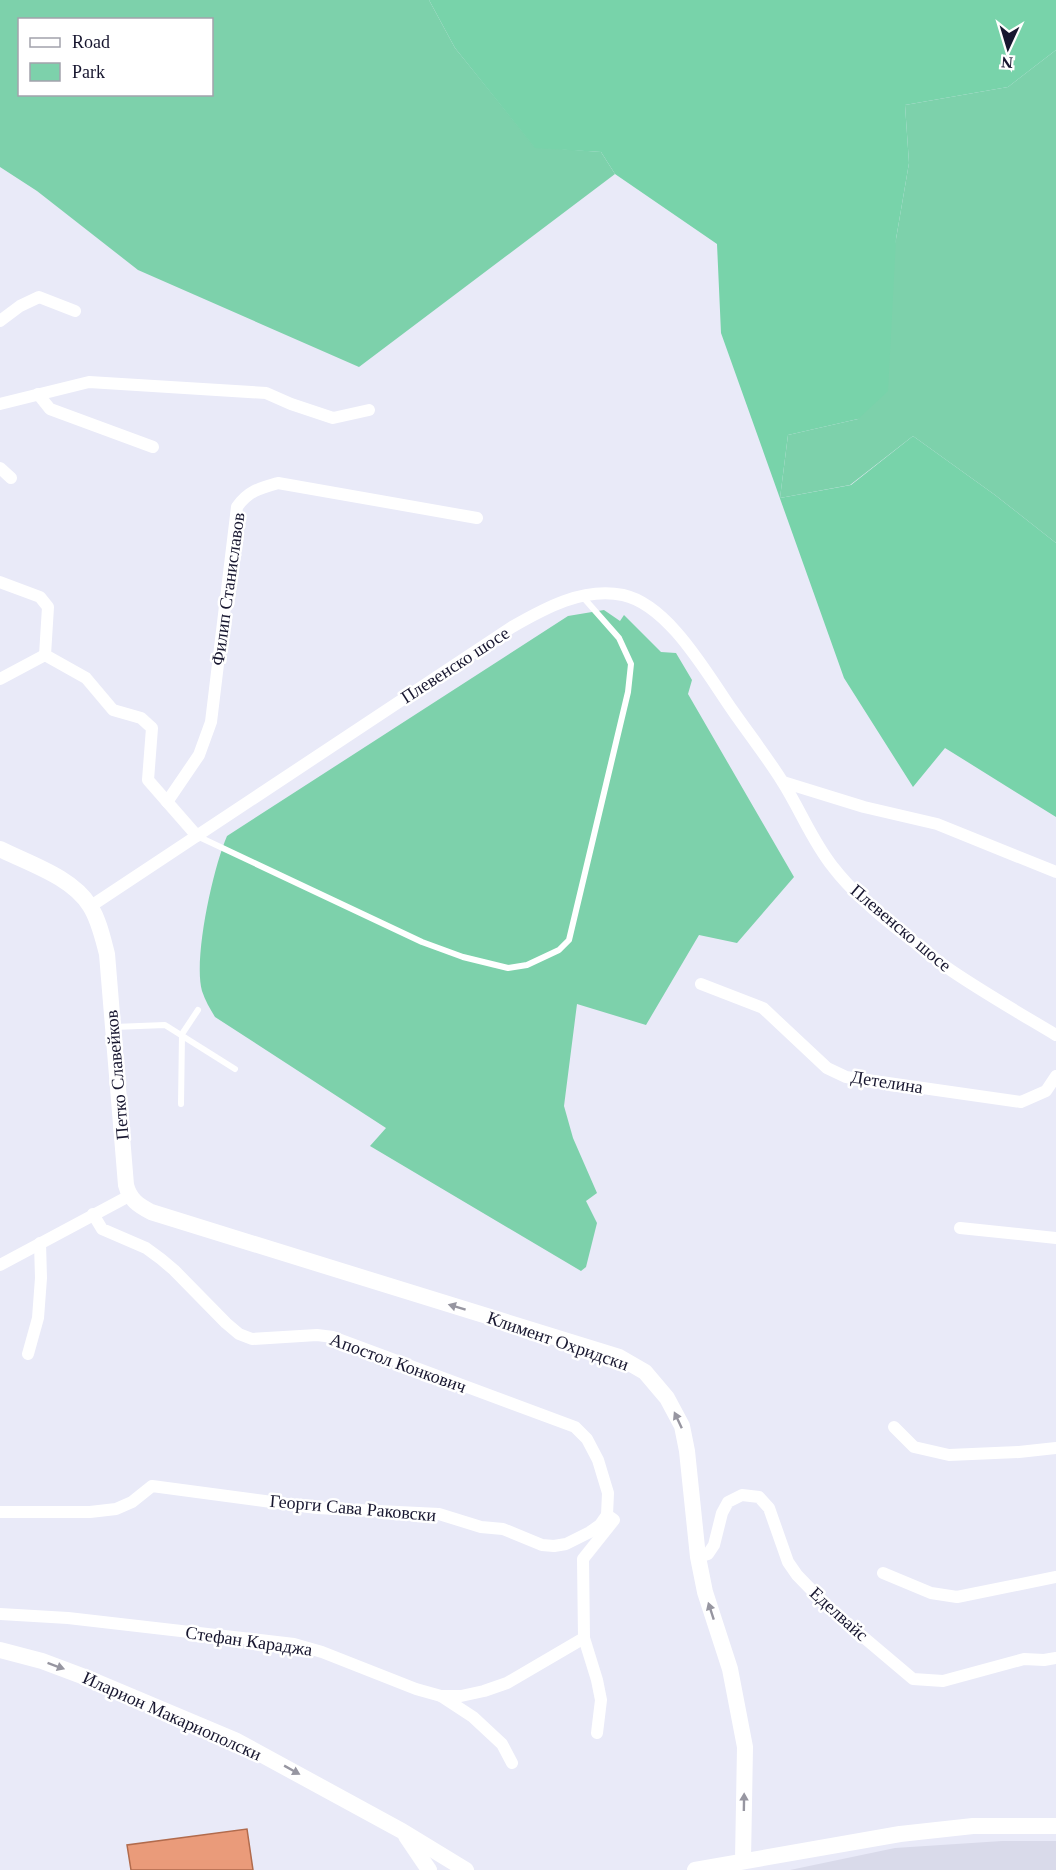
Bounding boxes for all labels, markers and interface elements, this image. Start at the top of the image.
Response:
legend [18,18,213,96]
north arrow [978,18,1038,78]
text: Road [72,32,110,52]
text: N [1000,54,1013,71]
text: Park [72,62,105,82]
street label: Филип Станиславов [207,511,249,667]
street label: Плевенско шосе [397,623,513,707]
street label: Плевенско шосе [847,880,955,976]
street label: Петко Славейков [101,1009,133,1141]
street label: Детелина [850,1066,924,1098]
one-way arrow [448,1302,466,1311]
street label: Климент Охридски [485,1307,632,1375]
street label: Апостол Конкович [327,1329,469,1397]
one-way arrow [674,1411,683,1428]
street label: Георги Сава Раковски [269,1491,437,1525]
street label: Еделвайс [806,1583,872,1645]
one-way arrow [706,1602,716,1620]
street label: Стефан Караджа [184,1622,314,1660]
one-way arrow [47,1662,65,1671]
street label: Иларион Макариополски [80,1667,265,1765]
one-way arrow [284,1765,301,1775]
one-way arrow [739,1792,749,1811]

